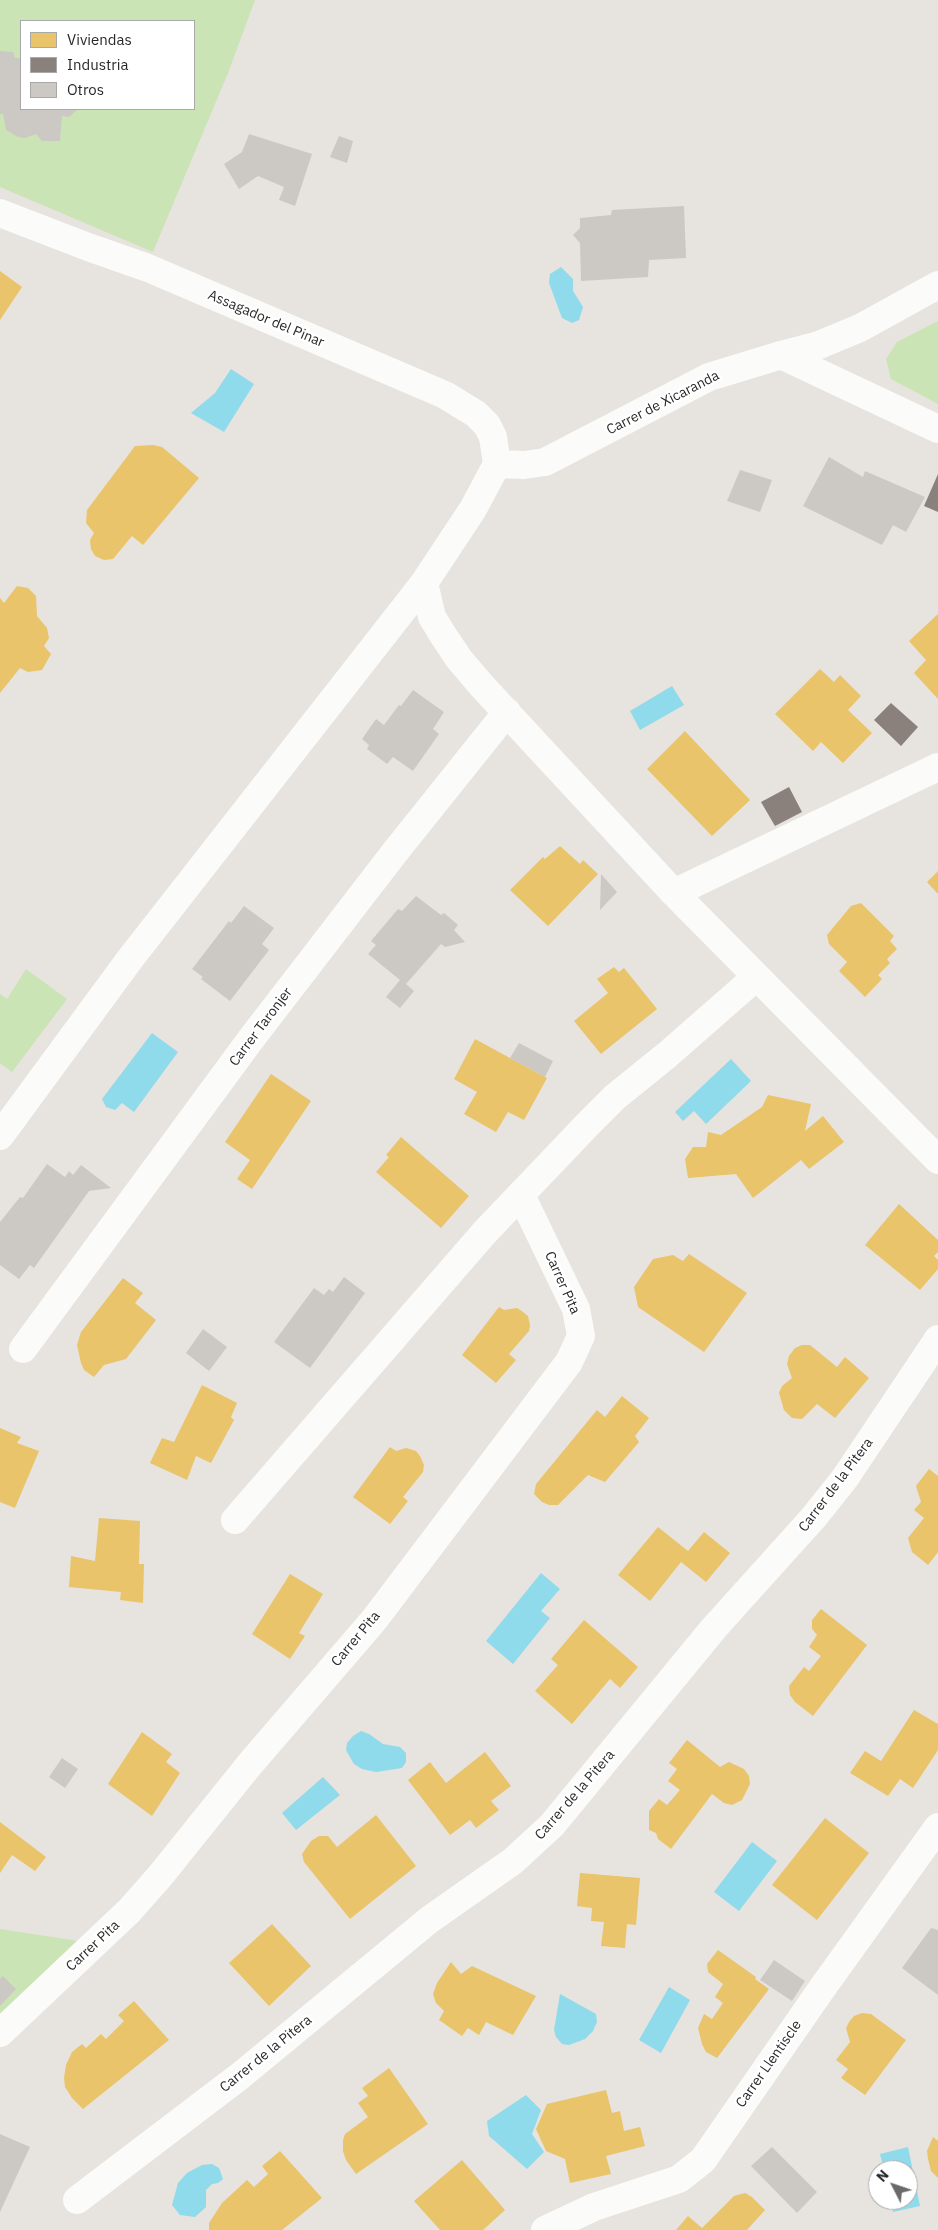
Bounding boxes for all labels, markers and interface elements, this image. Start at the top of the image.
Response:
legend [20,20,195,110]
text: Viviendas [67,30,132,49]
text: Industria [67,55,128,74]
text: Otros [67,80,104,99]
street label: Assagador del Pinar [205,287,327,351]
street label: Carrer de Xicaranda [604,367,722,439]
street label: Carrer Taronjer [226,984,296,1070]
street label: Carrer Pita [541,1249,583,1317]
street label: Carrer de la Pitera [795,1435,877,1535]
street label: Carrer Pita [328,1608,384,1670]
street label: Carrer de la Pitera [531,1747,619,1843]
street label: Carrer Pita [63,1917,123,1975]
street label: Carrer de la Pitera [217,2012,315,2096]
street label: Carrer Llentiscle [733,2017,805,2111]
north arrow [868,2160,918,2210]
text: N [872,2166,893,2186]

